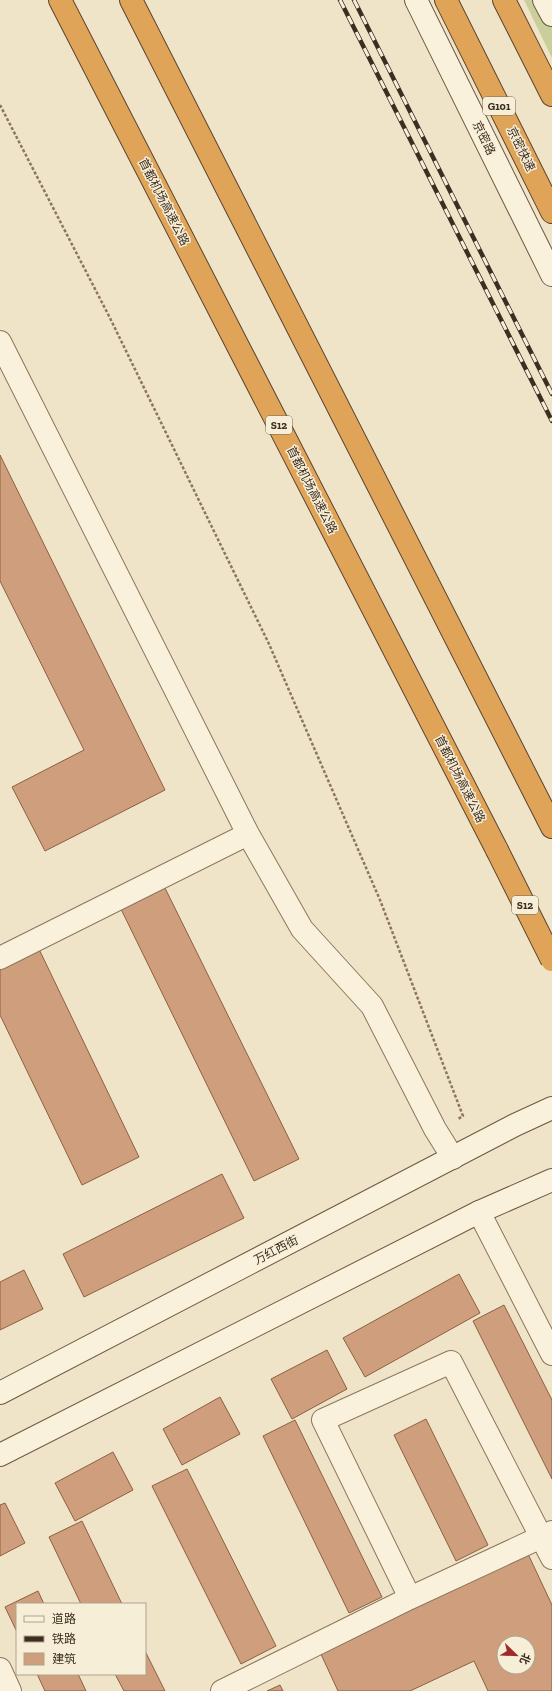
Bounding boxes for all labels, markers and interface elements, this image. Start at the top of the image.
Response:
road number: G101 [483,97,515,115]
street label: 京密路 [470,119,498,157]
street label: 京密快速 [504,124,538,174]
street label: 首都机场高速公路 [136,156,192,248]
road number: S12 [266,416,292,434]
street label: 首都机场高速公路 [284,444,340,536]
street label: 首都机场高速公路 [432,733,488,825]
road number: S12 [512,896,538,914]
street label: 万红西街 [251,1233,301,1267]
legend [16,1603,146,1675]
text: 道路 [52,1612,76,1626]
text: 铁路 [52,1632,76,1646]
north arrow [496,1635,536,1675]
text: 北 [517,1651,533,1666]
text: 建筑 [52,1652,76,1666]

